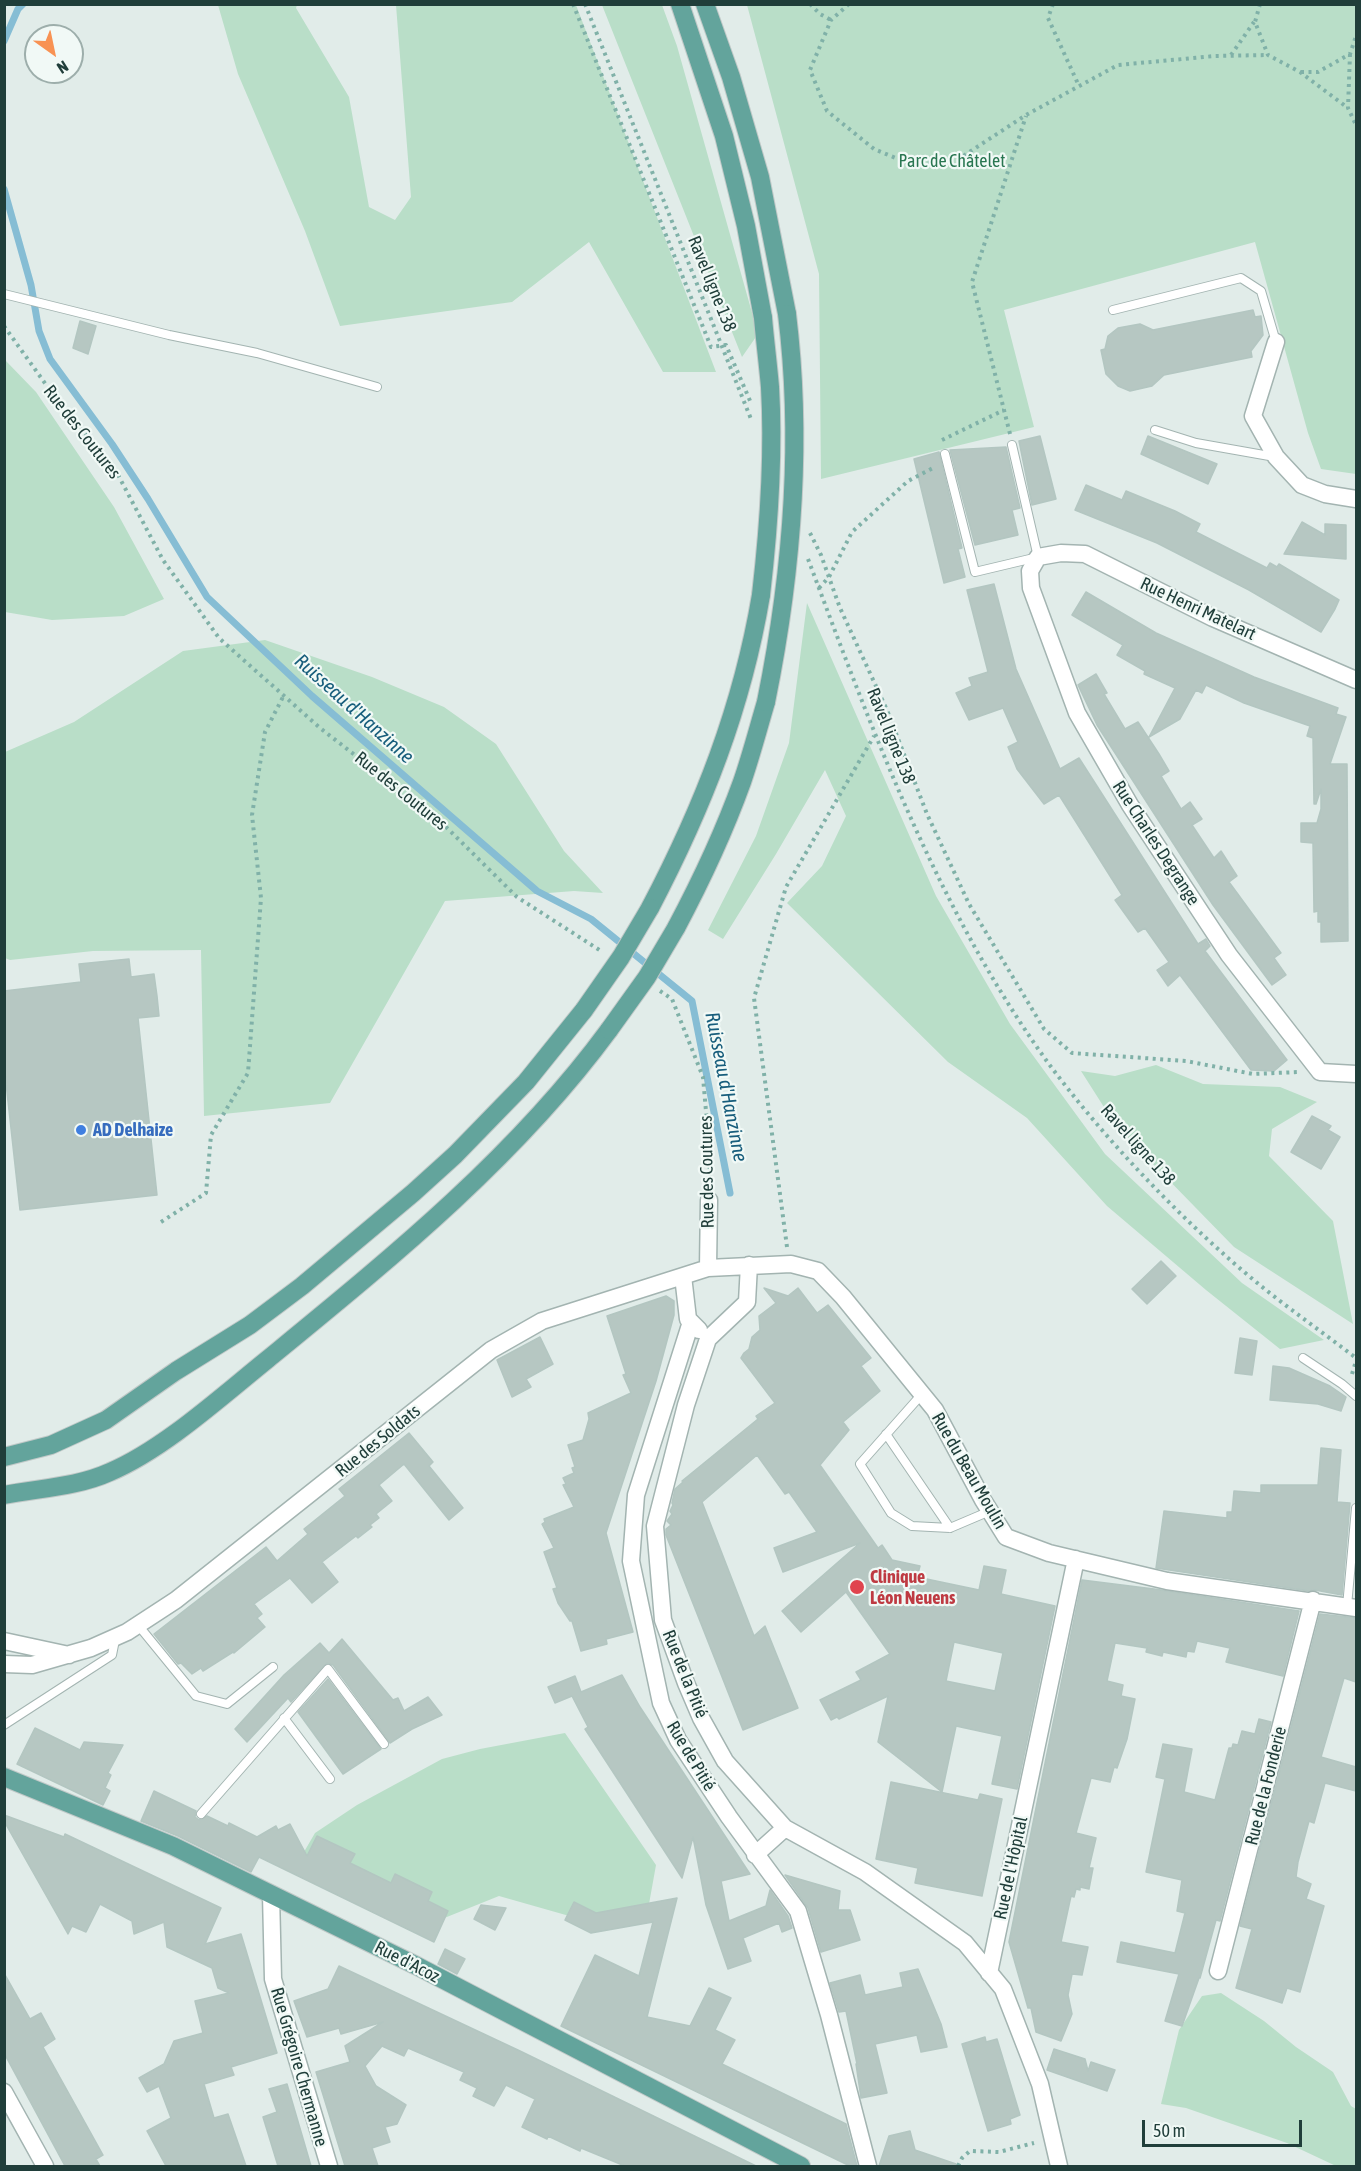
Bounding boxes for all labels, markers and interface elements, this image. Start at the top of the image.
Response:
north arrow [24,24,84,84]
text: N [54,57,72,78]
park label: Parc de Châtelet [899,150,1005,172]
street label: Ravel ligne 138 [683,233,741,335]
street label: Rue des Coutures [39,381,125,483]
street label: Rue Henri Matelart [1137,573,1259,645]
water label: Ruisseau d'Hanzinne [289,649,419,769]
street label: Ravel ligne 138 [862,685,920,787]
street label: Rue des Coutures [350,747,452,835]
street label: Rue Charles Degrange [1108,777,1204,909]
water label: Ruisseau d'Hanzinne [700,1010,752,1164]
street label: Ravel ligne 138 [1096,1100,1180,1190]
street label: Rue des Coutures [695,1115,719,1229]
place label: AD Delhaize [93,1119,173,1141]
marker: AD Delhaize [74,1123,88,1137]
street label: Rue des Soldats [331,1400,425,1482]
street label: Rue du Beau Moulin [927,1409,1011,1533]
place label: Clinique Léon Neuens [870,1566,955,1608]
marker: Clinique Léon Neuens [848,1578,866,1596]
street label: Rue de la Pitié [658,1627,712,1721]
street label: Rue de Pitié [662,1717,720,1795]
street label: Rue de la Fonderie [1241,1724,1291,1848]
street label: Rue de l'Hôpital [990,1814,1032,1922]
street label: Rue d'Acoz [371,1936,443,1988]
street label: Rue Grégoire Chermanne [266,1985,332,2149]
scale bar [1145,2108,1306,2146]
text: 50 m [1153,2120,1185,2141]

